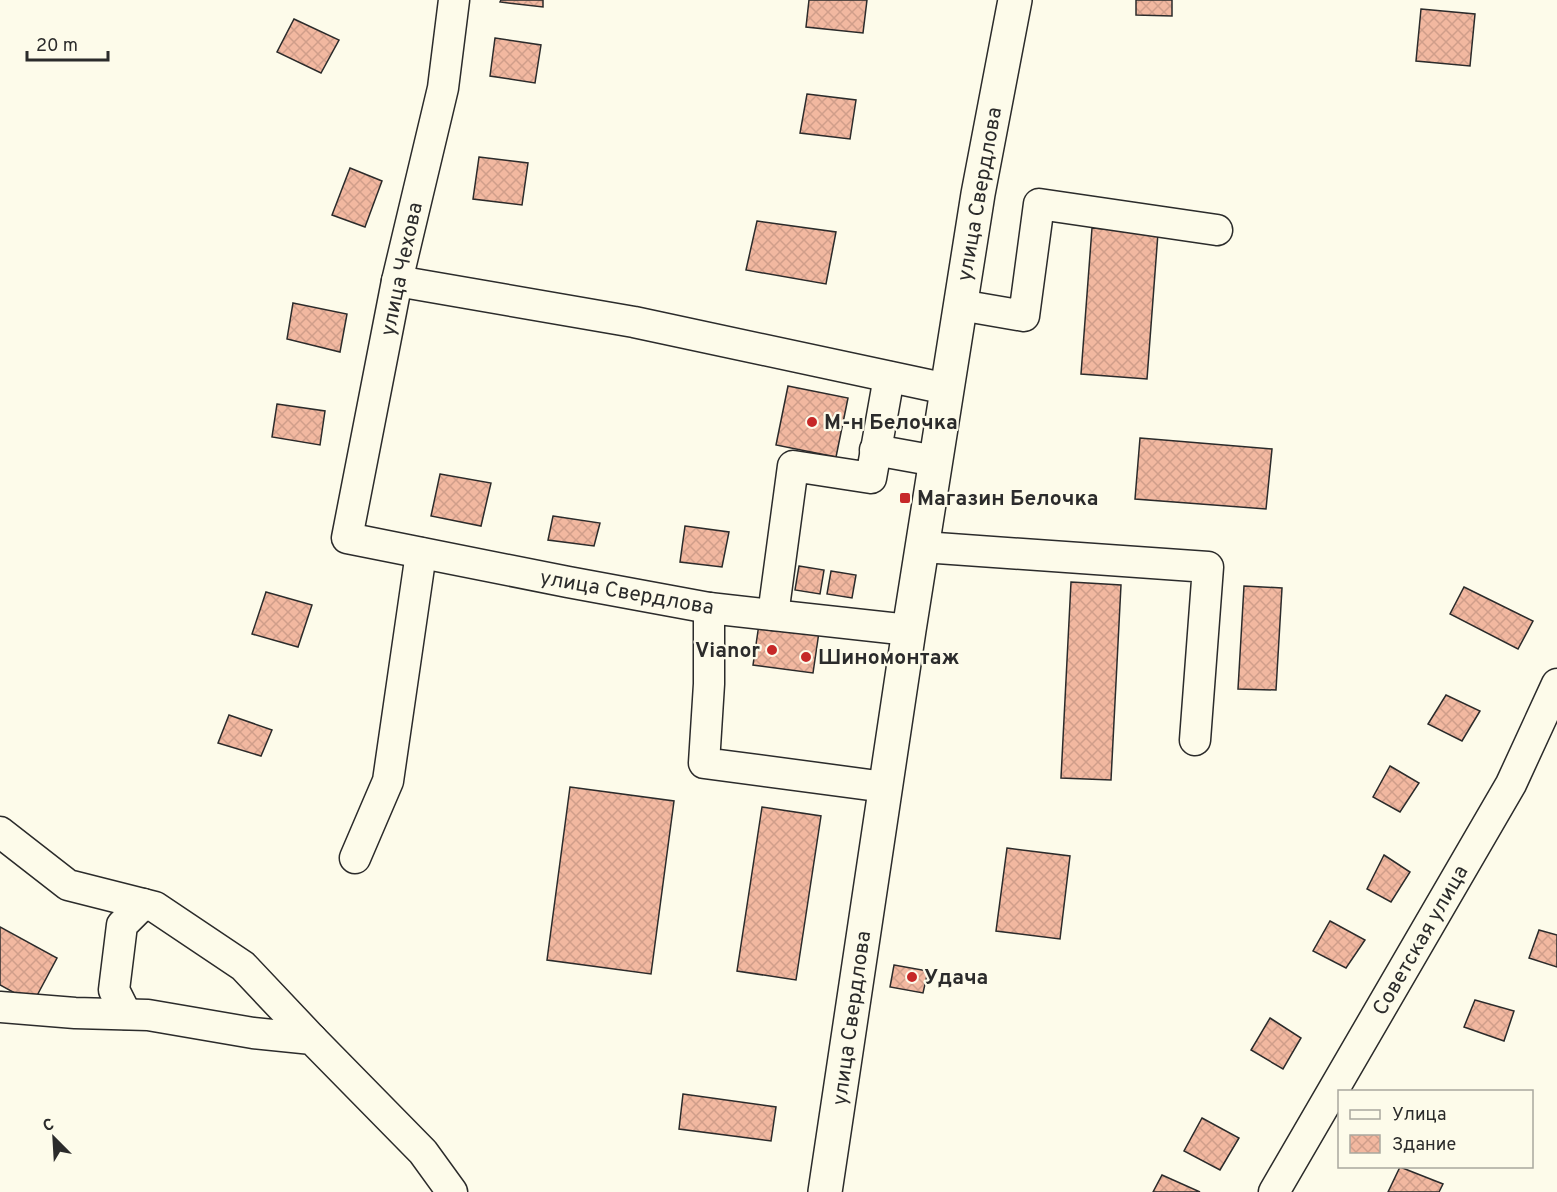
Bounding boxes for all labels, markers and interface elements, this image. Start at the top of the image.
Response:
scale bar [27,24,108,62]
text: 20 m [36,35,78,58]
street label: улица Свердлова [952,105,1009,283]
street label: улица Чехова [375,200,430,339]
place label: М-н Белочка [824,410,958,437]
marker: М-н Белочка [805,415,819,429]
place label: Магазин Белочка [917,486,1098,513]
marker: Магазин Белочка [898,491,912,505]
street label: улица Свердлова [538,565,716,622]
place label: Vianor [695,638,760,665]
marker: Vianor [765,643,779,657]
place label: Шиномонтаж [818,645,959,672]
marker: Шиномонтаж [799,650,813,664]
street label: Советская улица [1367,861,1475,1021]
street label: улица Свердлова [827,929,878,1107]
place label: Удача [924,965,988,992]
marker: Удача [905,970,919,984]
legend [1338,1090,1533,1168]
text: Улица [1392,1104,1446,1127]
north arrow [24,1108,84,1168]
text: С [40,1115,57,1137]
text: Здание [1392,1134,1456,1157]

